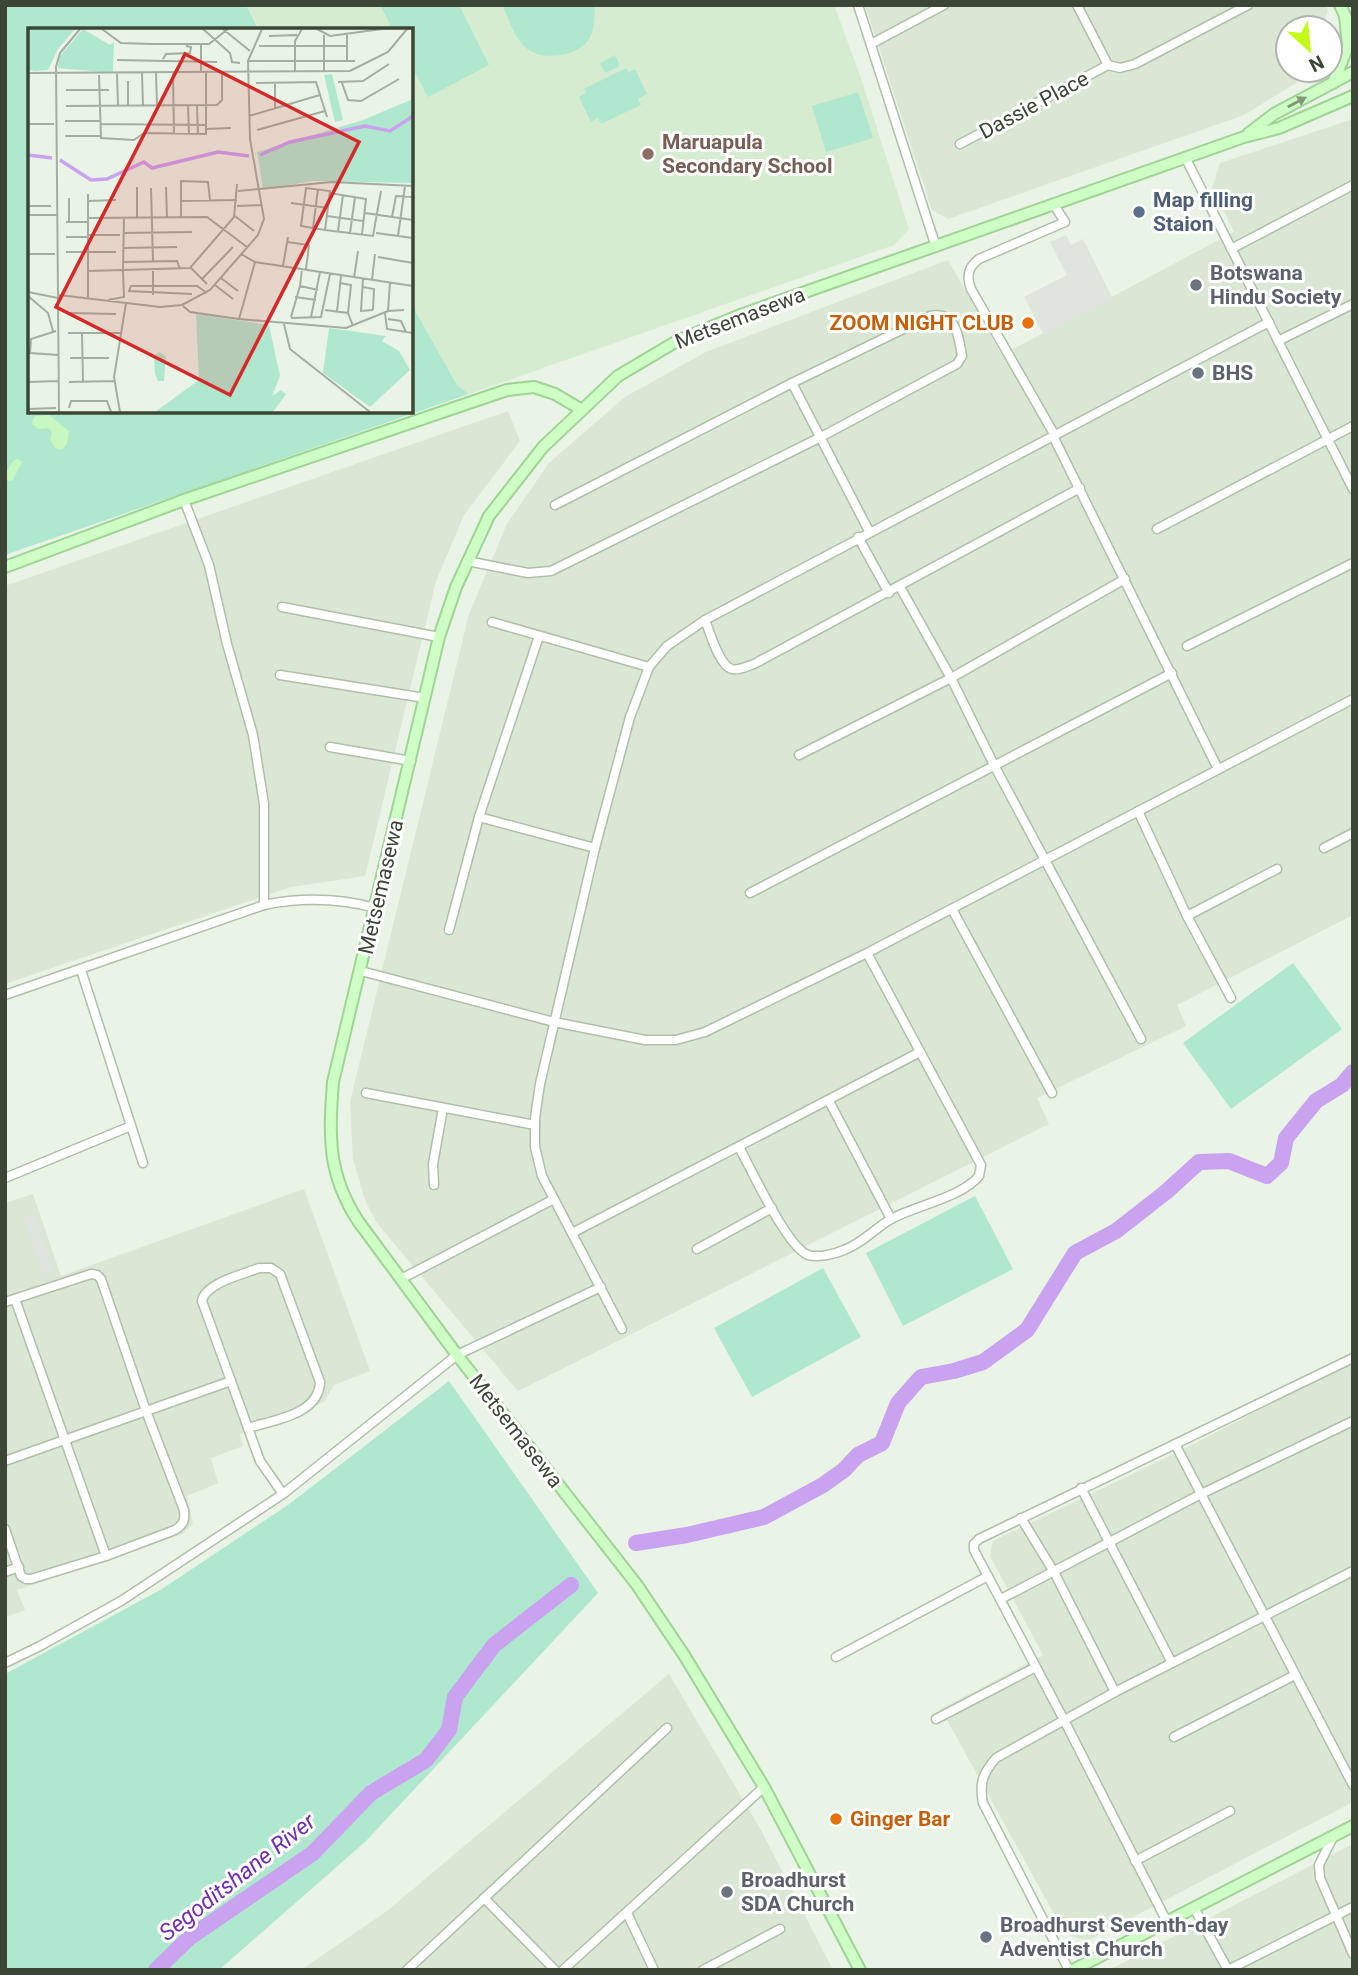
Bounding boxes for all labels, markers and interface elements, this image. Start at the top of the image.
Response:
north arrow [1274,14,1344,84]
inset map [28,28,413,413]
text: N [1305,50,1328,77]
street label: Dassie Place [975,66,1093,144]
one-way arrow [1287,96,1307,108]
place label: Maruapula Secondary School [662,130,832,178]
marker: Maruapula Secondary School [640,146,656,162]
place label: Map filling Staion [1153,188,1253,236]
marker: Map filling Staion [1131,204,1147,220]
place label: Botswana Hindu Society [1210,261,1342,309]
marker: Botswana Hindu Society [1188,277,1204,293]
street label: Metsemasewa [672,282,808,354]
place label: ZOOM NIGHT CLUB [829,311,1014,335]
marker: ZOOM NIGHT CLUB [1020,315,1036,331]
place label: BHS [1212,361,1253,385]
marker: BHS [1190,365,1206,381]
street label: Metsemasewa [354,817,408,957]
street label: Metsemasewa [464,1369,568,1493]
water label: Segoditshane River [154,1807,322,1947]
place label: Ginger Bar [850,1807,951,1831]
marker: Ginger Bar [828,1811,844,1827]
place label: Broadhurst SDA Church [741,1868,854,1916]
marker: Broadhurst SDA Church [719,1884,735,1900]
place label: Broadhurst Seventh-day Adventist Church [1000,1913,1229,1961]
marker: Broadhurst Seventh-day Adventist Church [978,1929,994,1945]

